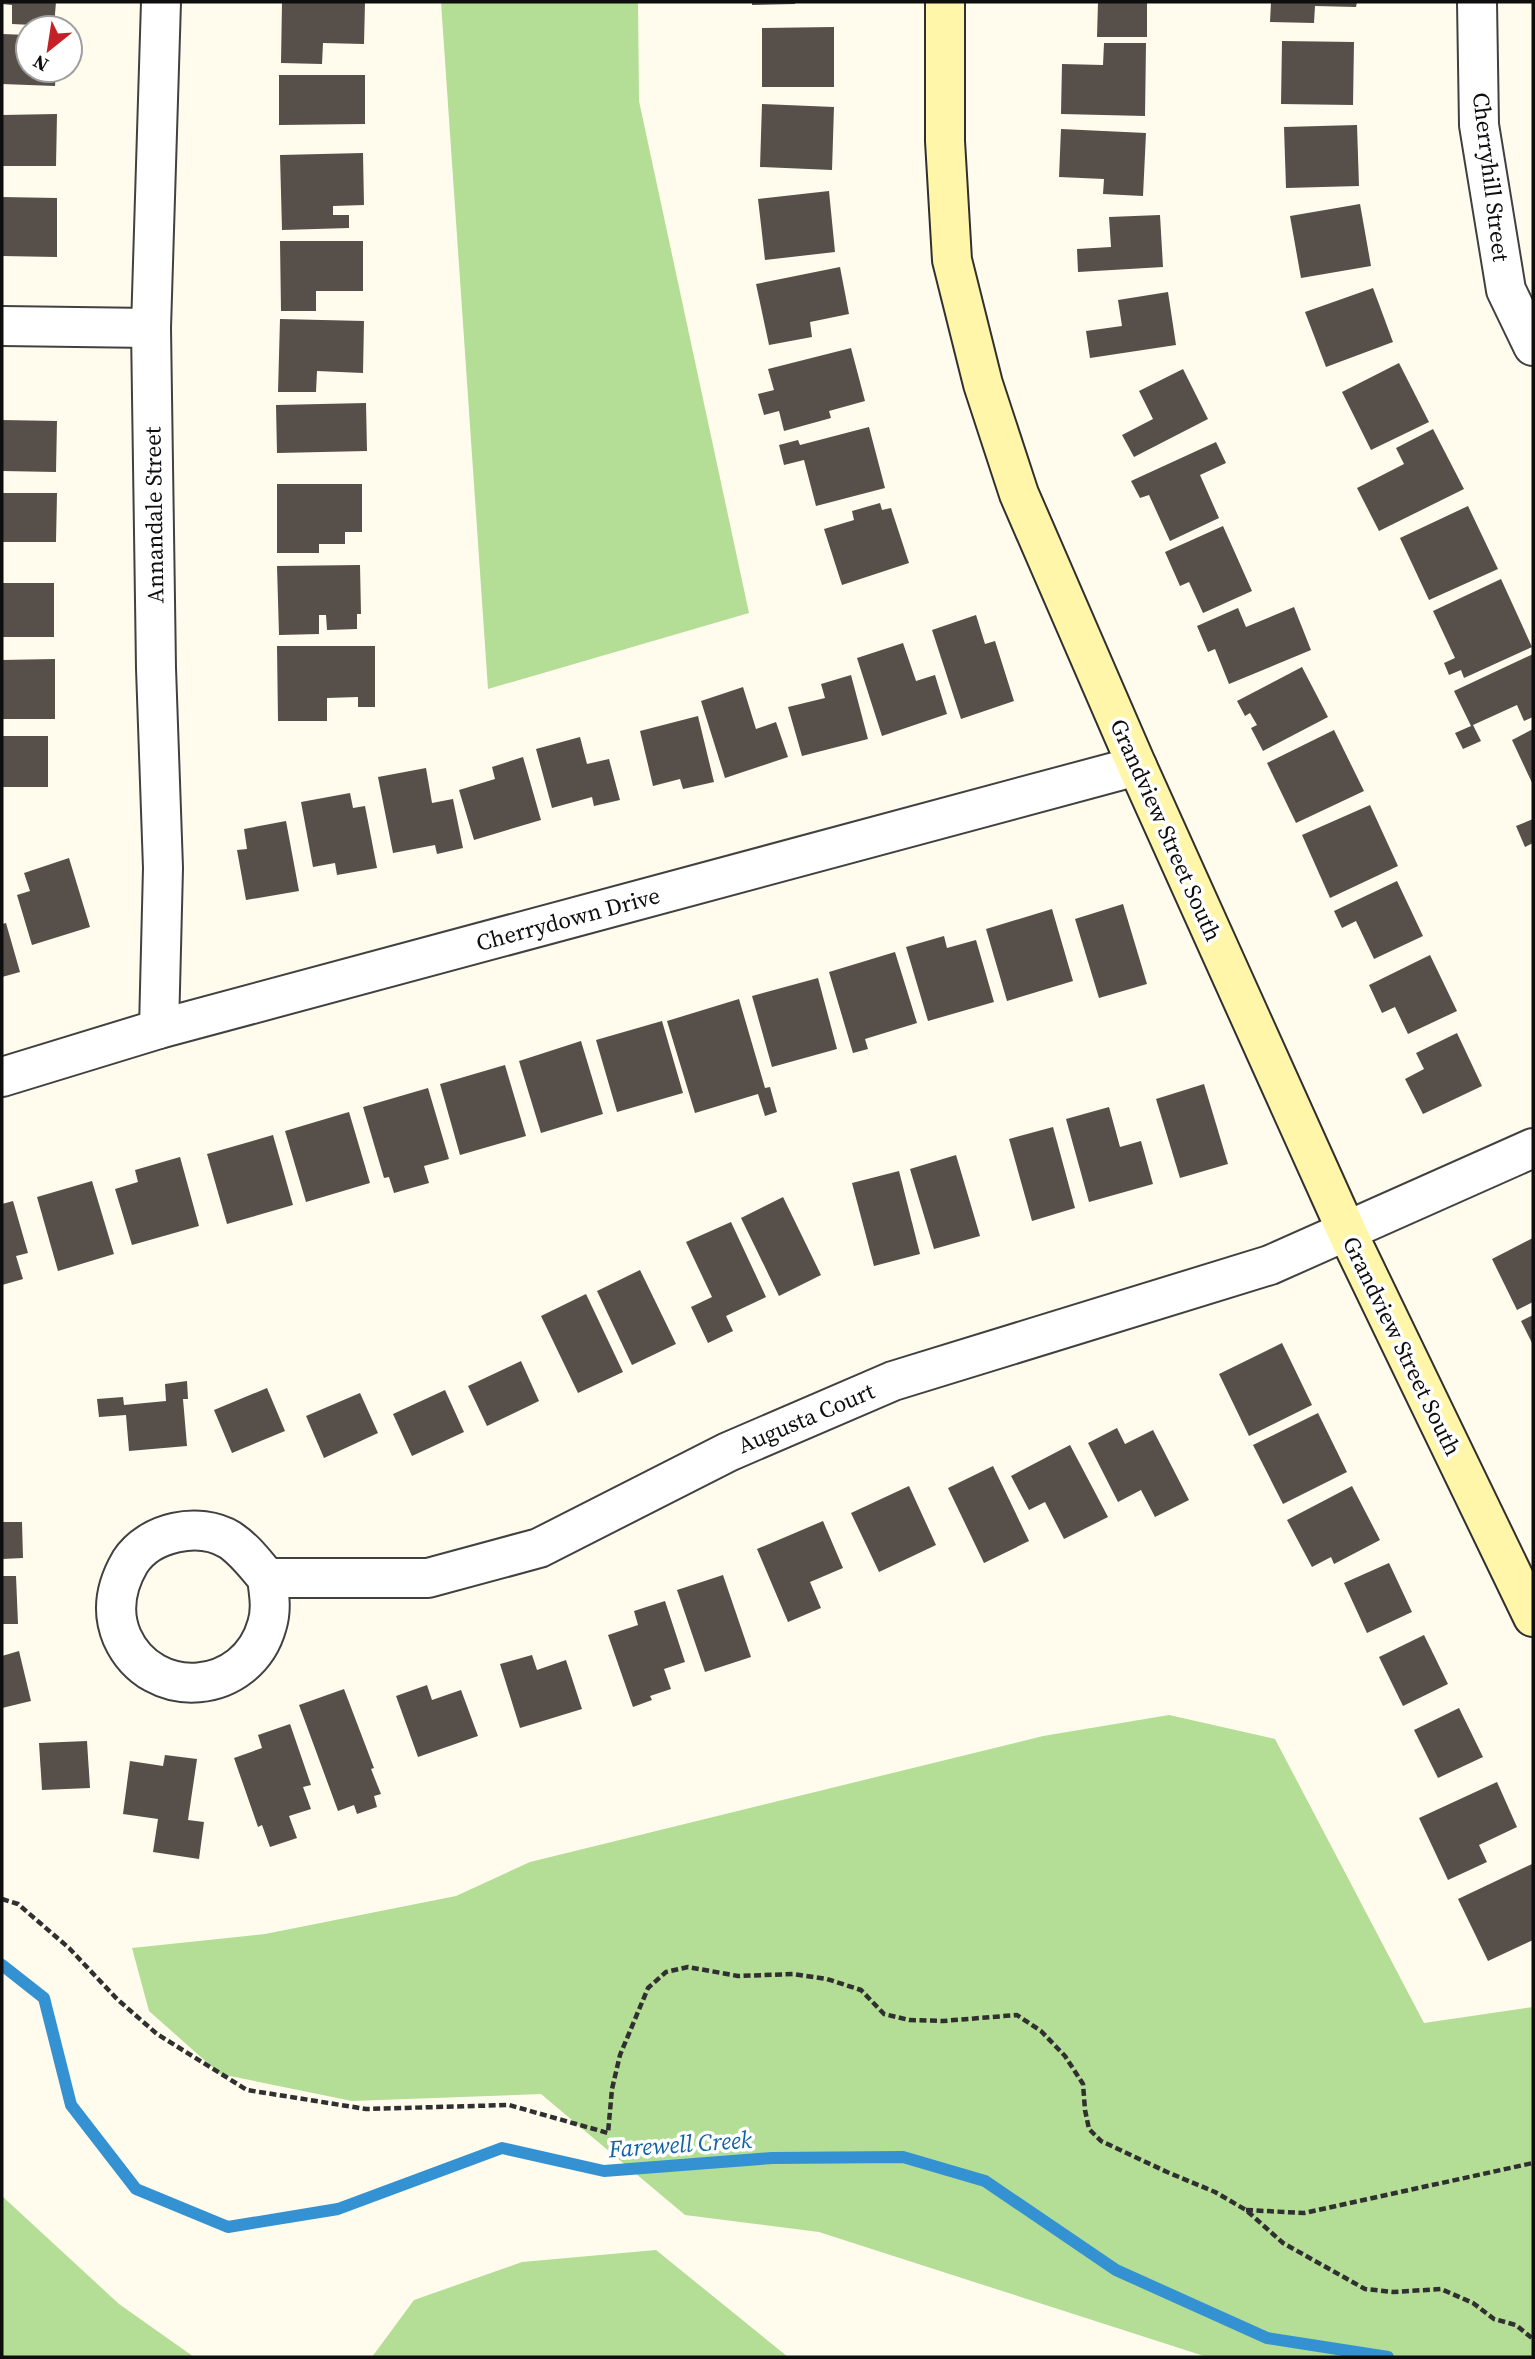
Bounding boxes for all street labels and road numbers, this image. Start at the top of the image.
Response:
street label: Cherryhill Street [1465,91,1517,264]
street label: Annandale Street [136,426,172,604]
street label: Grandview Street South [1103,714,1230,946]
street label: Cherrydown Drive [473,879,663,959]
street label: Grandview Street South [1335,1231,1469,1461]
street label: Augusta Court [733,1375,880,1461]

